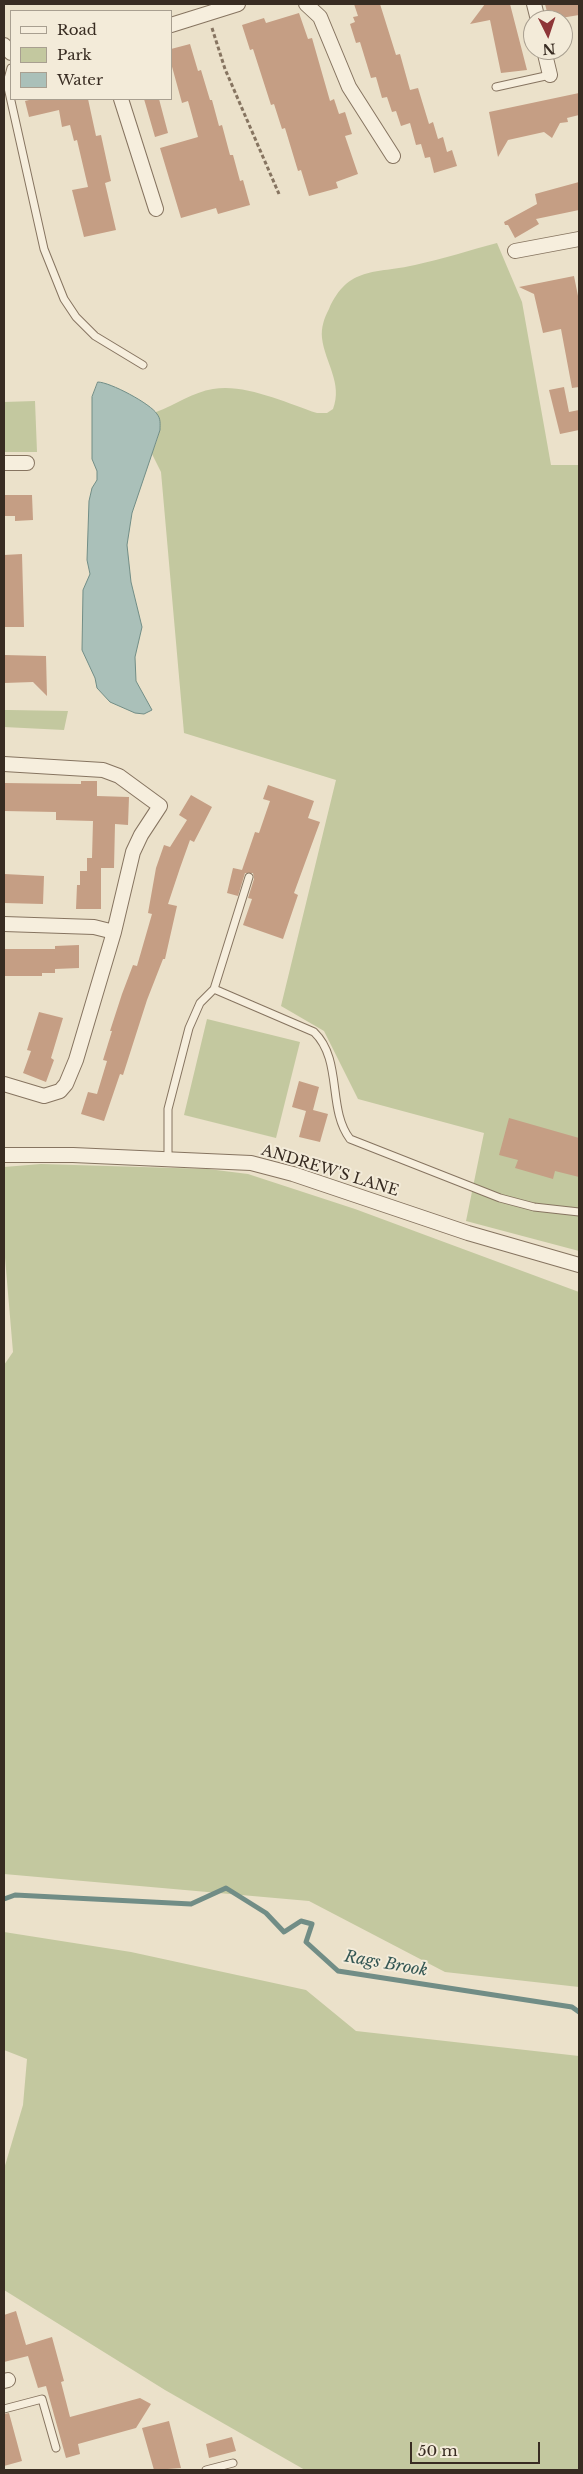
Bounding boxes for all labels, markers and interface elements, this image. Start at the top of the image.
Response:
legend [10,10,172,100]
north arrow [523,10,573,60]
text: Road [57,20,97,39]
text: N [542,40,556,58]
text: Park [57,45,92,64]
text: Water [57,70,103,89]
street label: ANDREW'S LANE [259,1142,401,1200]
water label: Rags Brook [343,1947,429,1981]
scale bar [413,2432,543,2464]
text: 50 m [418,2441,458,2460]

